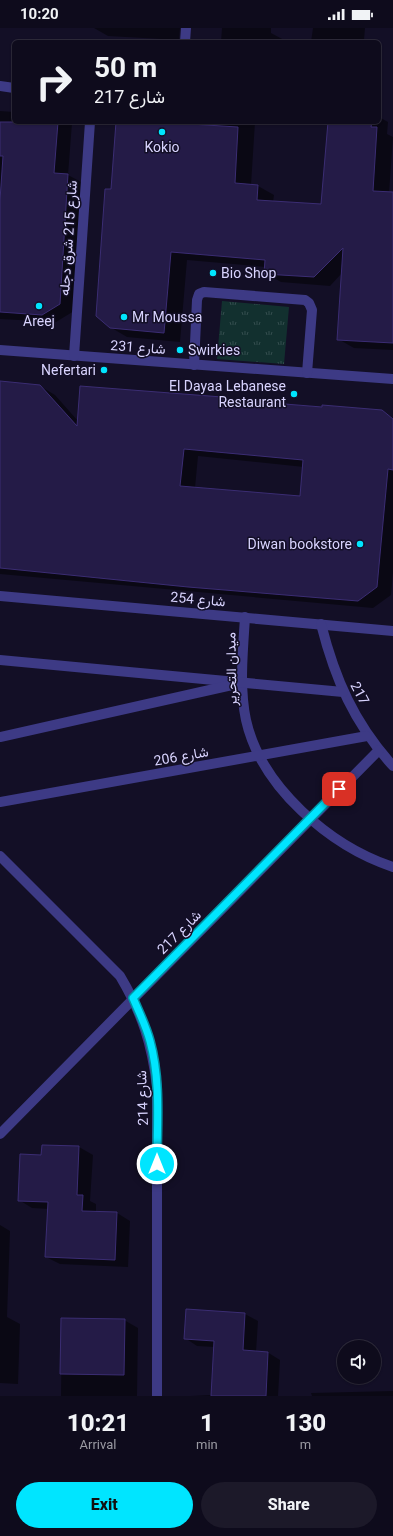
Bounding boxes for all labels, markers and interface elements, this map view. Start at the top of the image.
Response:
text: 10:20 [20,5,59,23]
text: 50 m [94,51,157,84]
icon: right [28,56,80,108]
text: شارع 217 [94,86,165,107]
marker: Kokio [157,127,167,137]
place label: Kokio [144,139,180,155]
street label: شارع 215 شرق دجله [56,180,83,296]
place label: Bio Shop [221,265,277,281]
marker: Bio Shop [208,268,218,278]
marker: Areej [34,301,44,311]
place label: Mr Moussa [132,309,202,325]
marker: Mr Moussa [119,312,129,322]
place label: Areej [23,313,55,329]
street label: شارع 231 [110,337,166,360]
place label: Swirkies [188,342,240,358]
marker: Swirkies [175,345,185,355]
place label: Nefertari [41,362,96,378]
marker: Nefertari [99,365,109,375]
place label: El Dayaa Lebanese Restaurant [169,378,286,410]
marker: El Dayaa Lebanese Restaurant [289,389,299,399]
place label: Diwan bookstore [247,536,352,552]
marker: Diwan bookstore [355,539,365,549]
street label: شارع 254 [170,589,226,612]
street label: ميدان التحرير [222,632,241,707]
street label: 217 [347,679,373,707]
street label: شارع 206 [152,743,210,772]
pin [322,772,356,806]
icon: arrive [328,778,350,800]
street label: شارع 217 [154,907,206,959]
street label: شارع 214 [133,1070,154,1126]
position arrow [136,1143,178,1185]
map controls [337,1340,381,1384]
button: sound [337,1340,381,1384]
text: 10:21 [67,1409,129,1437]
text: 1 [200,1409,214,1437]
text: 130 [285,1409,326,1437]
text: Arrival [80,1437,116,1452]
text: min [196,1437,218,1452]
text: m [300,1437,311,1452]
button: Exit [16,1482,193,1528]
button: Share [201,1482,377,1528]

